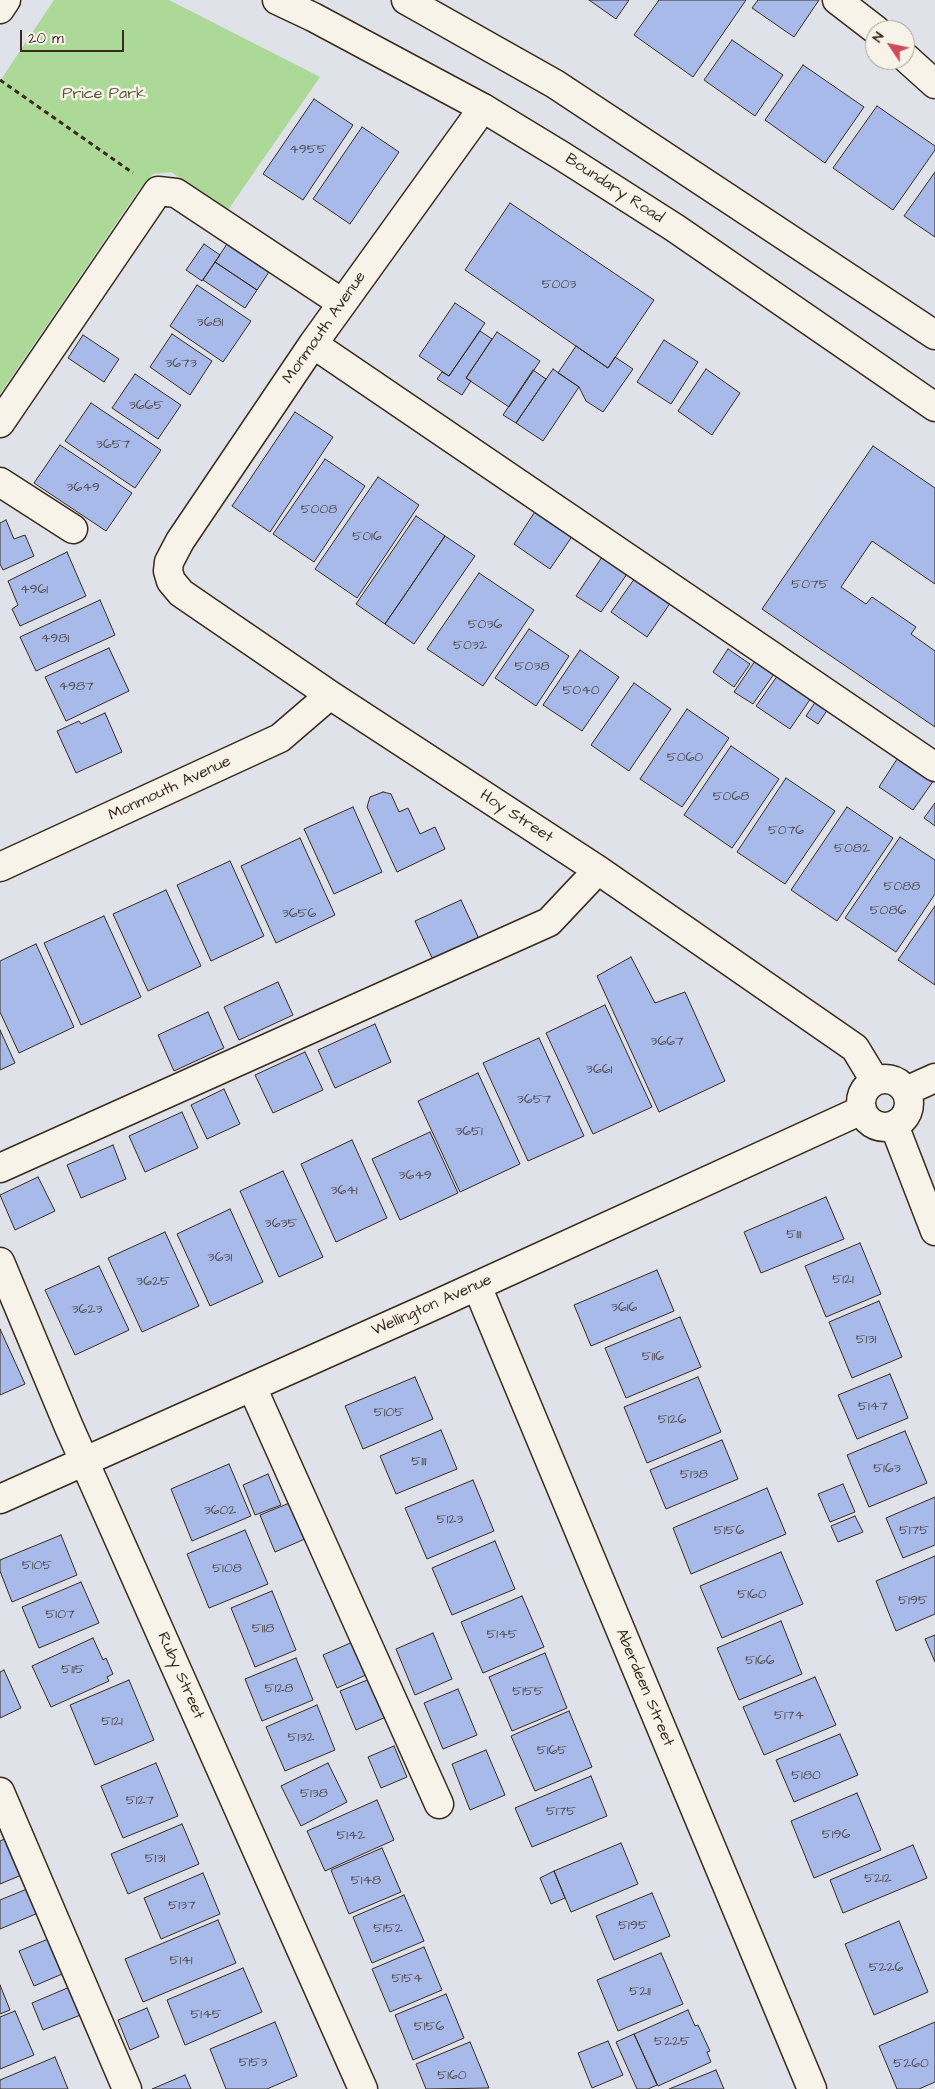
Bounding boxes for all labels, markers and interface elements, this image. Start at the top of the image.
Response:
scale bar [22,20,126,52]
north arrow [865,20,915,70]
text: 20 m [28,28,64,49]
text: N [868,28,889,46]
park label: Price Park [62,85,146,105]
house number: 4955 [289,142,327,158]
street label: Boundary Road [561,150,667,228]
street label: Monmouth Avenue [279,268,371,388]
house number: 5003 [542,277,576,293]
house number: 3681 [197,315,223,331]
house number: 3673 [165,356,197,372]
house number: 3665 [129,398,163,414]
house number: 3657 [96,437,130,453]
house number: 3649 [66,480,100,496]
house number: 5008 [301,502,337,518]
house number: 5016 [352,529,382,545]
house number: 5075 [791,577,829,593]
house number: 4961 [20,582,48,598]
house number: 5036 [468,617,502,633]
house number: 4981 [41,631,69,647]
house number: 5032 [453,638,487,654]
house number: 5038 [515,659,549,675]
house number: 4987 [58,679,94,695]
house number: 5040 [562,683,600,699]
house number: 5060 [667,750,703,766]
street label: Monmouth Avenue [106,752,234,826]
street label: Hoy Street [476,786,556,848]
house number: 5068 [713,789,749,805]
house number: 5076 [768,823,804,839]
house number: 5082 [834,841,870,857]
house number: 5088 [884,879,920,895]
house number: 5086 [870,903,906,919]
house number: 3656 [282,906,316,922]
house number: 3667 [650,1034,684,1050]
house number: 3661 [586,1062,612,1078]
house number: 3657 [517,1092,551,1108]
house number: 3651 [455,1124,483,1140]
house number: 3649 [398,1168,432,1184]
house number: 3641 [330,1183,358,1199]
house number: 3635 [265,1216,297,1232]
house number: 5111 [786,1227,802,1243]
house number: 3631 [208,1250,232,1266]
street label: Wellington Avenue [369,1271,495,1341]
house number: 5121 [832,1272,854,1288]
house number: 3625 [136,1274,170,1290]
house number: 3616 [611,1300,637,1316]
house number: 3623 [71,1302,103,1318]
house number: 5131 [856,1332,876,1348]
house number: 5116 [642,1349,664,1365]
house number: 5147 [858,1399,888,1415]
house number: 5105 [374,1405,404,1421]
house number: 5126 [658,1412,686,1428]
house number: 5111 [411,1454,427,1470]
house number: 5163 [873,1461,901,1477]
house number: 5138 [680,1467,708,1483]
house number: 3602 [204,1503,236,1519]
house number: 5123 [437,1512,463,1528]
house number: 5156 [714,1523,744,1539]
house number: 5175 [899,1523,929,1539]
house number: 5105 [22,1558,52,1574]
house number: 5108 [212,1561,242,1577]
house number: 5160 [737,1587,767,1603]
house number: 5195 [898,1593,928,1609]
house number: 5107 [45,1607,75,1623]
house number: 5118 [252,1621,274,1637]
street label: Aberdeen Street [611,1626,677,1750]
house number: 5145 [486,1627,518,1643]
street label: Ruby Street [152,1630,208,1722]
house number: 5166 [745,1653,775,1669]
house number: 5115 [61,1662,85,1678]
house number: 5128 [265,1681,293,1697]
house number: 5155 [512,1684,544,1700]
house number: 5174 [774,1708,804,1724]
house number: 5121 [101,1714,123,1730]
house number: 5132 [288,1730,314,1746]
house number: 5165 [537,1743,567,1759]
house number: 5180 [791,1768,821,1784]
house number: 5138 [300,1786,328,1802]
house number: 5127 [126,1793,154,1809]
house number: 5175 [546,1804,576,1820]
house number: 5196 [822,1827,850,1843]
house number: 5142 [336,1828,366,1844]
house number: 5131 [145,1851,165,1867]
house number: 5212 [864,1871,892,1887]
house number: 5148 [351,1873,381,1889]
house number: 5137 [168,1898,196,1914]
house number: 5195 [618,1918,648,1934]
house number: 5152 [373,1921,403,1937]
house number: 5141 [169,1953,193,1969]
house number: 5226 [869,1960,903,1976]
house number: 5154 [391,1971,423,1987]
house number: 5211 [629,1984,651,2000]
house number: 5145 [190,2007,222,2023]
house number: 5156 [414,2019,444,2035]
house number: 5225 [654,2034,690,2050]
house number: 5153 [239,2055,267,2071]
house number: 5260 [893,2056,929,2072]
house number: 5160 [437,2068,467,2084]

